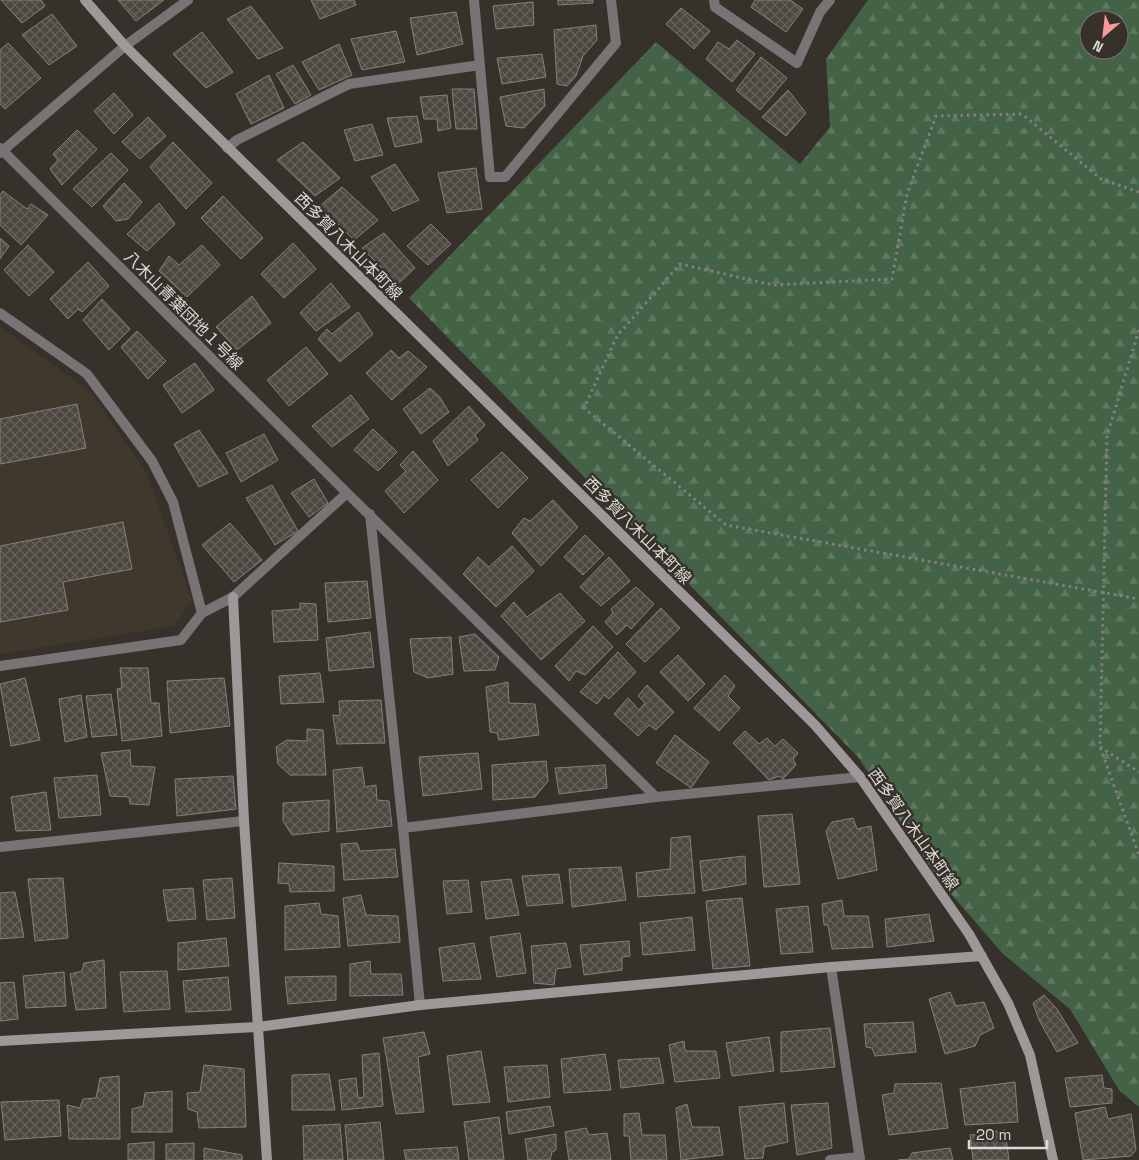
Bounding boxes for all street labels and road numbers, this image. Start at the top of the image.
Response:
street label: 西多賀八木山本町線 [290,188,407,305]
street label: 八木山青葉団地１号線 [120,246,248,374]
street label: 西多賀八木山本町線 [579,472,696,589]
street label: 西多賀八木山本町線 [864,764,963,894]

